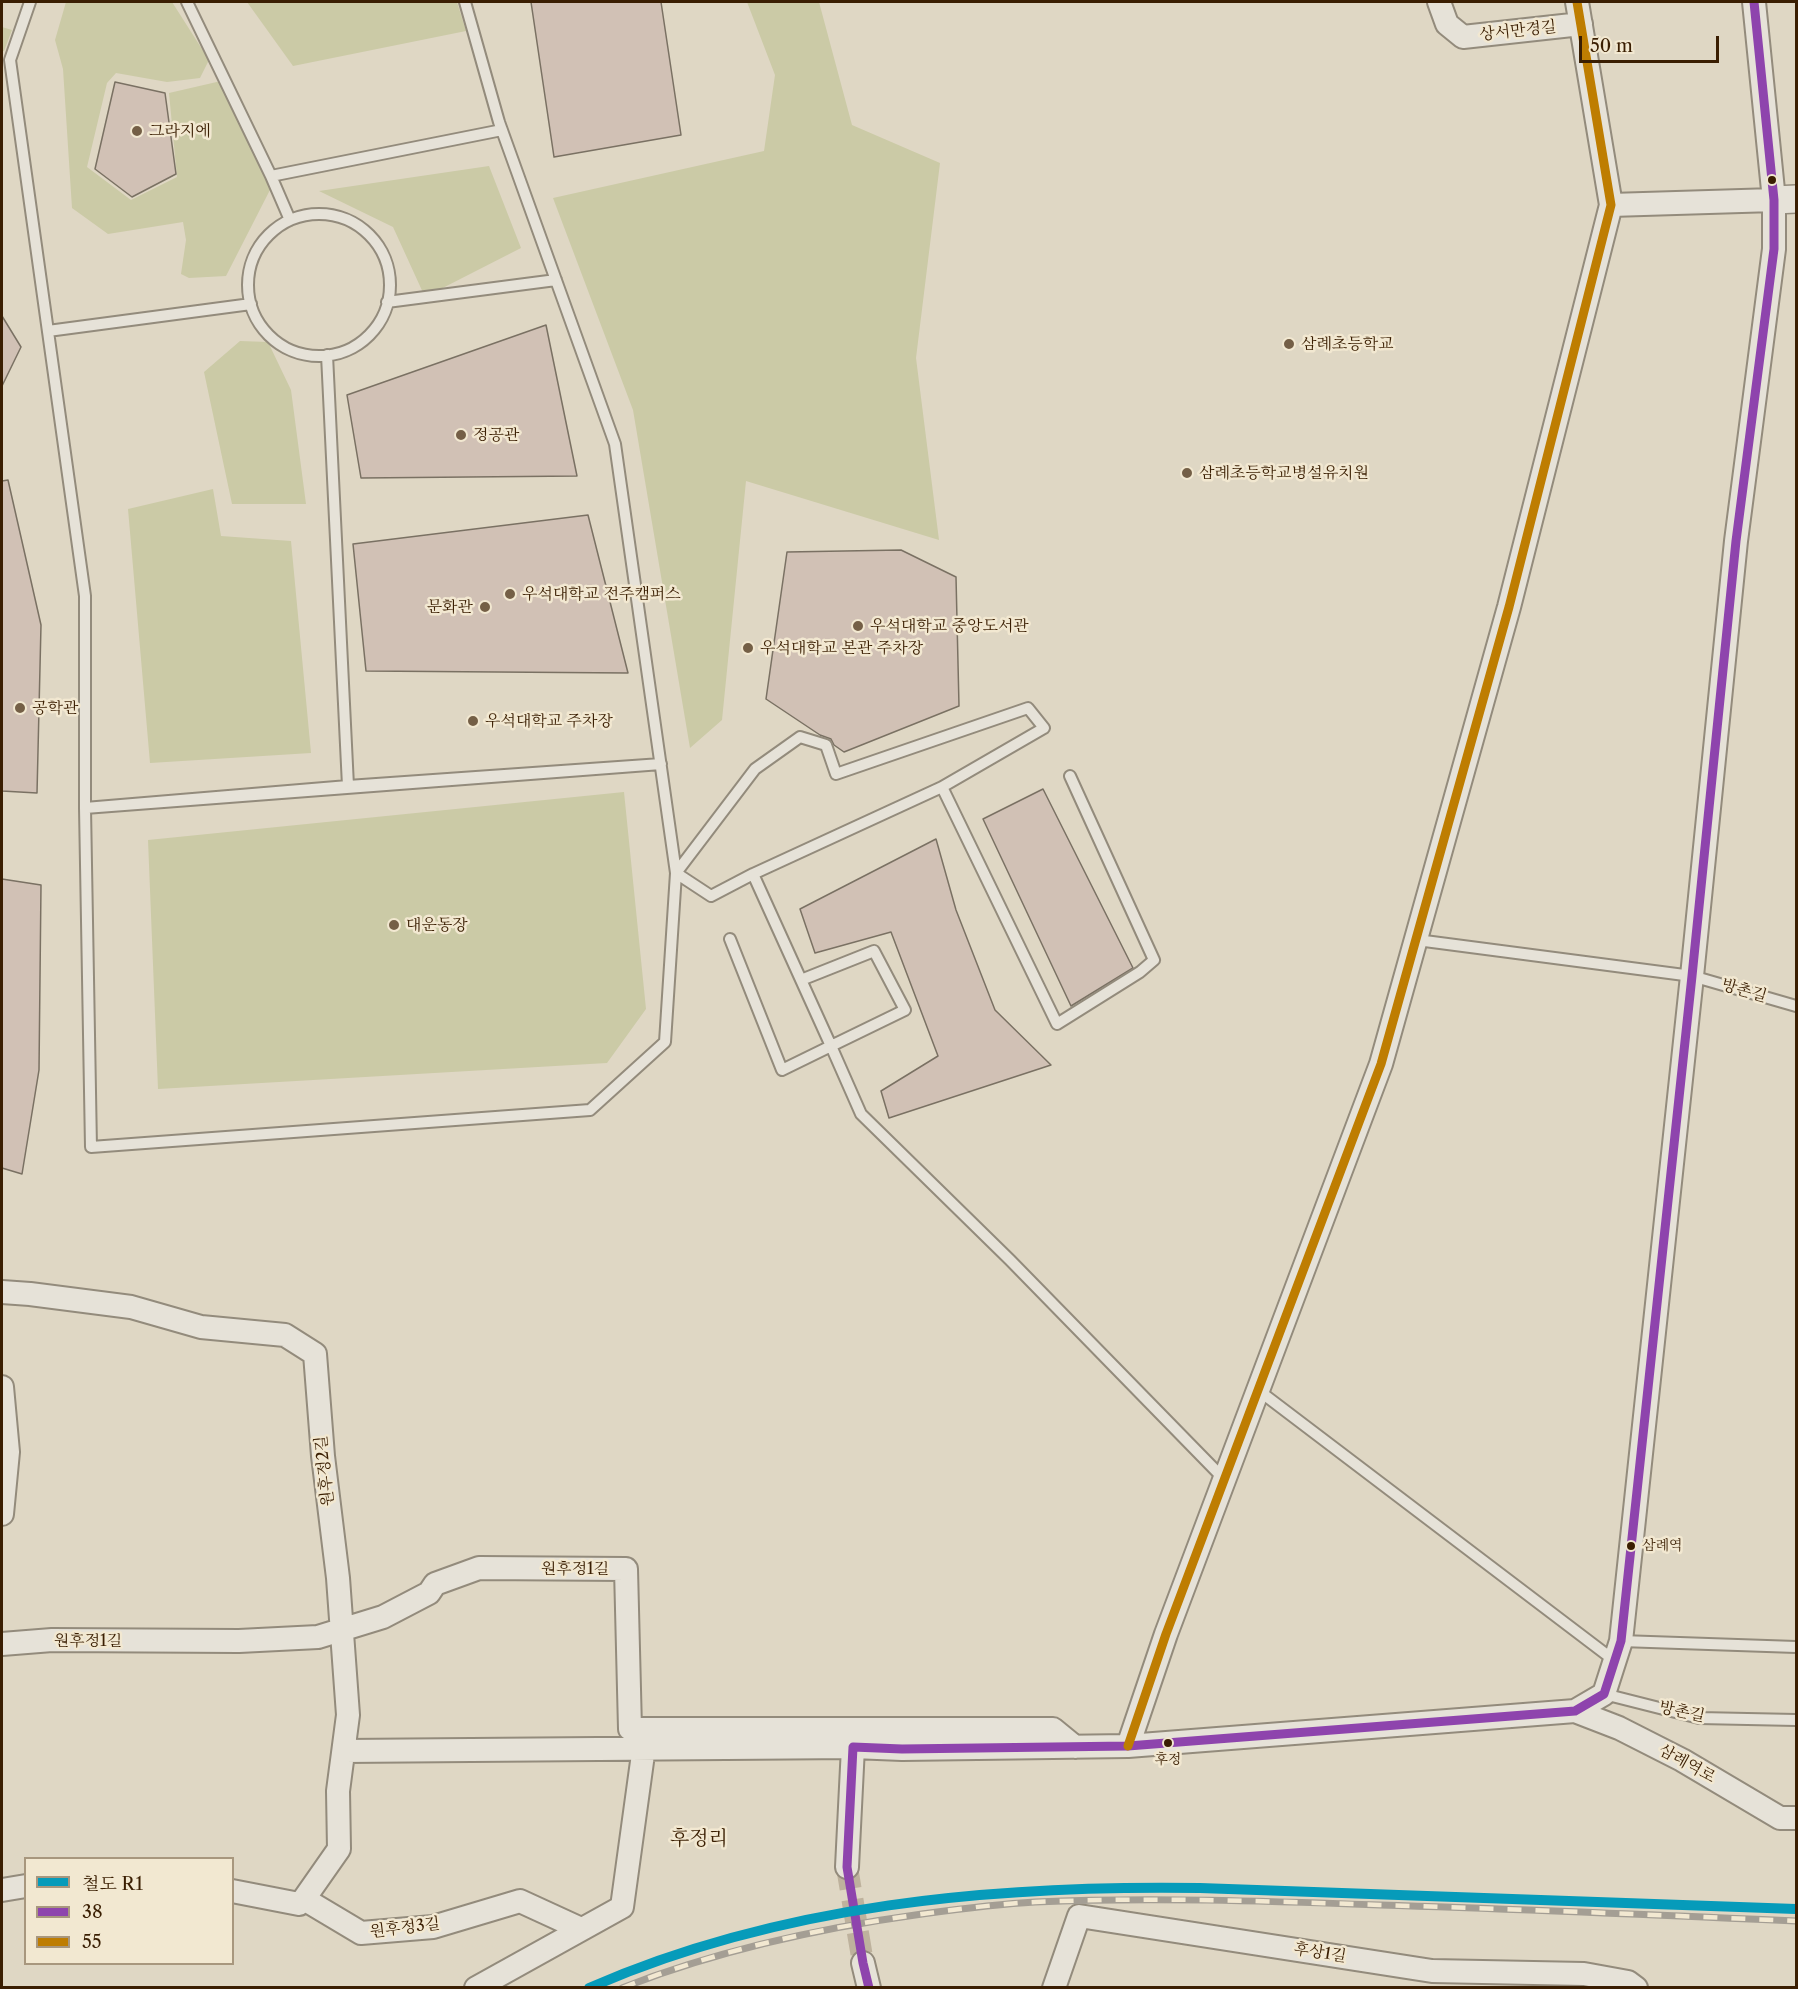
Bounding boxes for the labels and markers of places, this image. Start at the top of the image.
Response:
place label: 그라지에 [149,121,211,141]
marker: 그라지에 [130,124,144,138]
unlabelled marker [1766,174,1778,186]
place label: 삼례초등학교 [1301,334,1394,354]
marker: 삼례초등학교 [1282,337,1296,351]
place label: 정공관 [473,425,519,445]
marker: 정공관 [454,428,468,442]
place label: 삼례초등학교병설유치원 [1199,463,1369,483]
marker: 삼례초등학교병설유치원 [1180,466,1194,480]
place label: 우석대학교 전주캠퍼스 [522,584,681,604]
marker: 우석대학교 전주캠퍼스 [503,587,517,601]
place label: 문화관 [427,597,473,617]
marker: 문화관 [478,600,492,614]
place label: 우석대학교 중앙도서관 [870,616,1029,636]
marker: 우석대학교 중앙도서관 [851,619,865,633]
place label: 우석대학교 본관 주차장 [760,638,923,658]
marker: 우석대학교 본관 주차장 [741,641,755,655]
place label: 공학관 [32,698,78,718]
marker: 공학관 [13,701,27,715]
place label: 우석대학교 주차장 [485,711,613,731]
marker: 우석대학교 주차장 [466,714,480,728]
place label: 대운동장 [406,915,468,935]
marker: 대운동장 [387,918,401,932]
place label: 삼례역 [1642,1538,1683,1554]
marker: 삼례역 [1625,1540,1637,1552]
marker: 후정 [1162,1737,1174,1749]
place label: 후정 [1154,1752,1182,1768]

